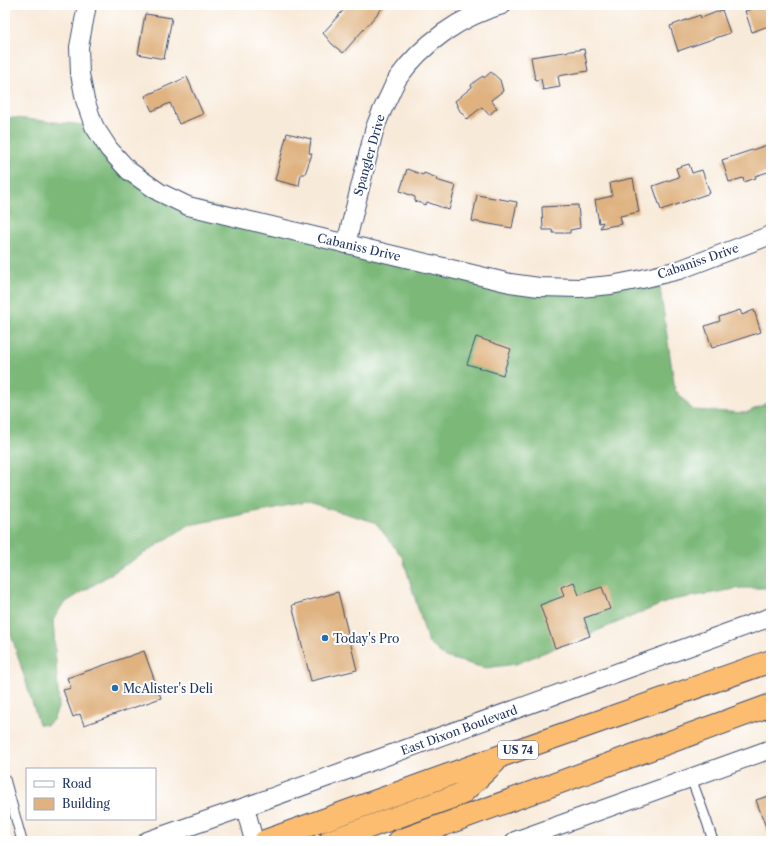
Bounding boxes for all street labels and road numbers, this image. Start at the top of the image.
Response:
street label: Spangler Drive [350,112,388,198]
street label: Cabaniss Drive [316,230,402,264]
street label: Cabaniss Drive [655,240,741,282]
street label: East Dixon Boulevard [399,702,520,758]
road number: US 74 [498,741,538,759]

